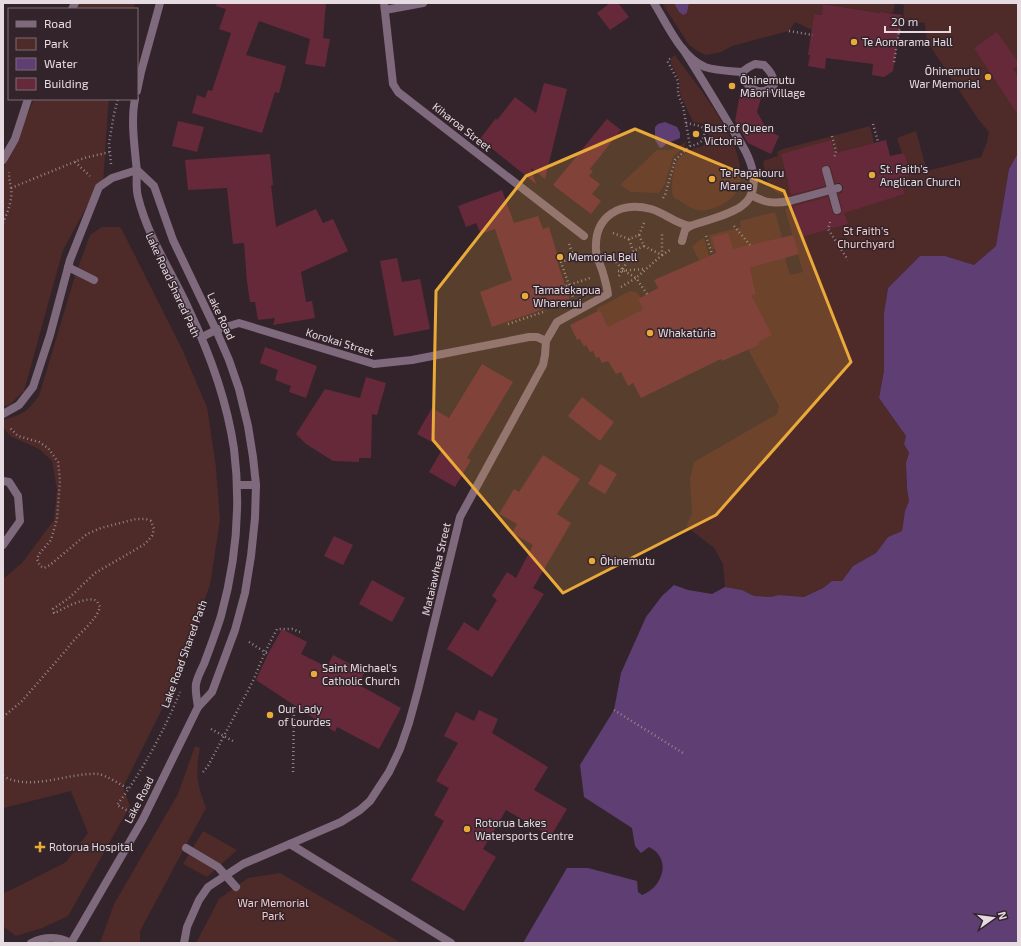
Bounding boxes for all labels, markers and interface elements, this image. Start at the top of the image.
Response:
legend [8,8,138,100]
scale bar [885,8,950,34]
text: 20 m [891,14,918,28]
text: Road [44,16,72,30]
place label: Te Aomarama Hall [862,35,953,48]
text: Park [44,36,69,50]
marker: Te Aomarama Hall [849,37,859,47]
text: Water [44,56,78,70]
place label: Ōhinemutu War Memorial [909,64,981,90]
marker: Ōhinemutu War Memorial [983,72,993,82]
place label: Ōhinemutu Māori Village [740,73,805,99]
text: Building [44,76,89,90]
marker: Ōhinemutu Māori Village [727,81,737,91]
street label: Kiharoa Street [430,100,494,154]
place label: Bust of Queen Victoria [704,121,774,147]
marker: Bust of Queen Victoria [691,129,701,139]
place label: St. Faith's Anglican Church [880,162,961,188]
place label: Te Papaiouru Marae [720,166,784,192]
marker: St. Faith's Anglican Church [867,170,877,180]
marker: Te Papaiouru Marae [707,174,717,184]
park label: St Faith's Churchyard [837,224,895,250]
street label: Lake Road Shared Path [143,230,203,339]
place label: Memorial Bell [568,250,638,263]
marker: Memorial Bell [555,252,565,262]
place label: Tamatekapua Wharenui [533,283,601,309]
street label: Lake Road [205,290,238,342]
marker: Tamatekapua Wharenui [520,291,530,301]
street label: Korokai Street [305,325,376,358]
place label: Whakatūria [658,326,716,339]
marker: Whakatūria [645,328,655,338]
street label: Mataiawhea Street [418,521,453,617]
place label: Ōhinemutu [600,554,655,567]
marker: Ōhinemutu [587,556,597,566]
street label: Lake Road Shared Path [158,598,209,710]
place label: Saint Michael's Catholic Church [322,661,400,687]
marker: Saint Michael's Catholic Church [309,669,319,679]
place label: Our Lady of Lourdes [278,702,331,728]
marker: Our Lady of Lourdes [265,710,275,720]
street label: Lake Road [121,774,156,825]
place label: Rotorua Lakes Watersports Centre [475,816,574,842]
marker: Rotorua Lakes Watersports Centre [462,824,472,834]
place label: Rotorua Hospital [49,840,134,853]
marker: Rotorua Hospital [34,841,46,853]
park label: War Memorial Park [238,896,309,922]
north arrow [973,898,1013,938]
text: N [996,910,1010,921]

